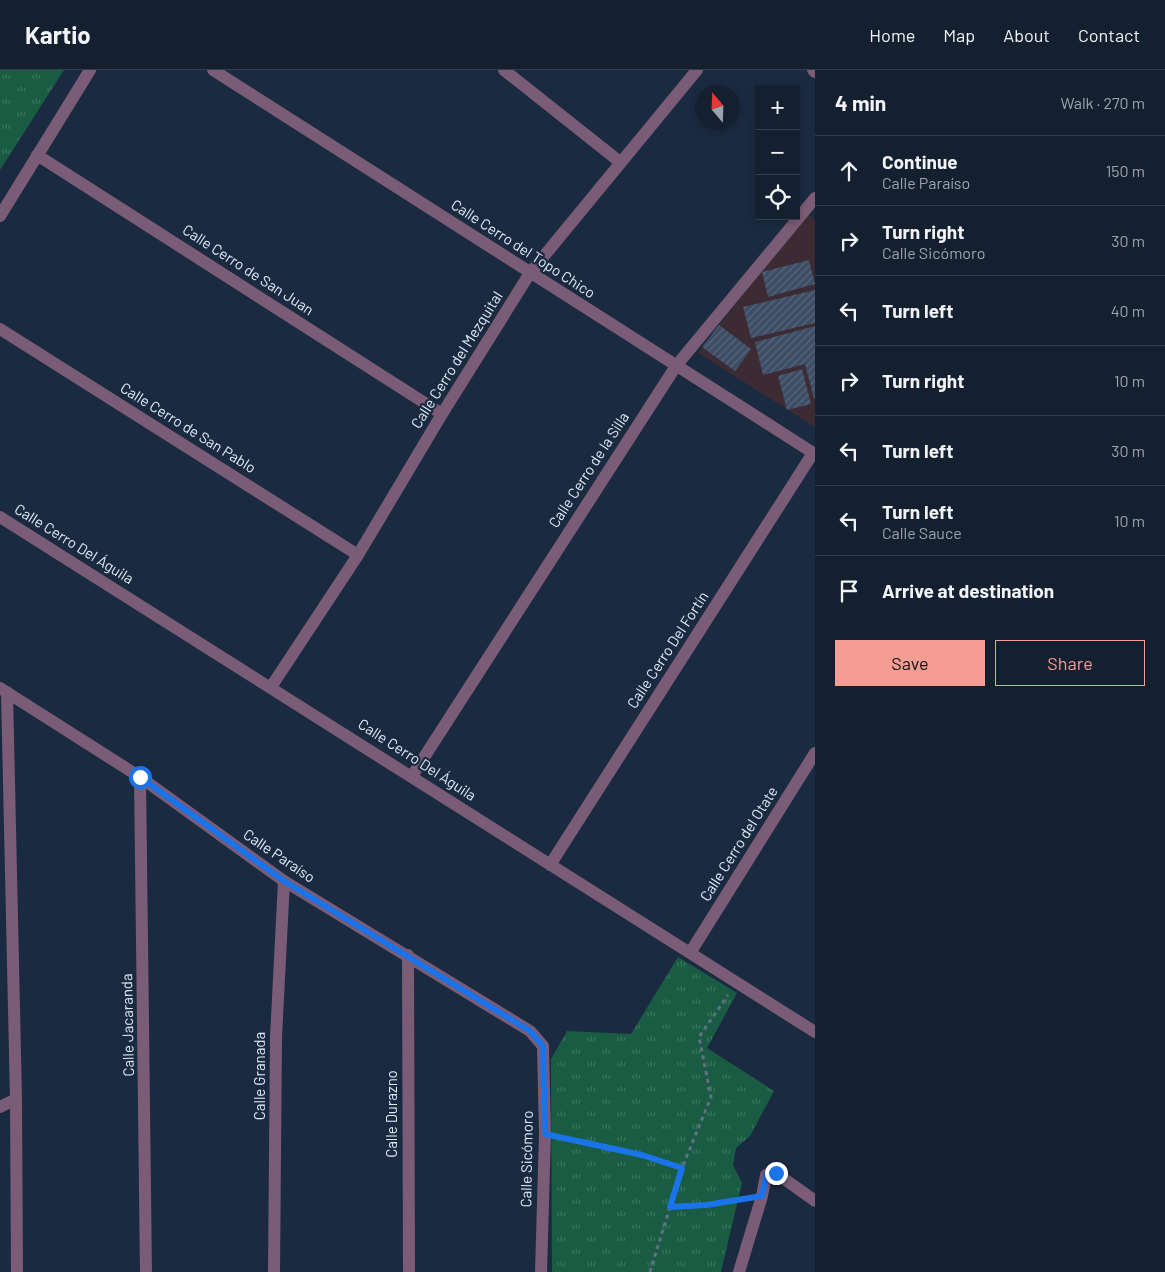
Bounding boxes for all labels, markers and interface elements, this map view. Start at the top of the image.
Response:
text: Kartio [25,20,91,49]
text: Home [869,24,915,46]
text: Map [943,24,975,46]
text: About [1003,24,1050,46]
text: Contact [1078,24,1140,46]
north arrow [695,85,740,130]
map controls [755,85,800,220]
button: + [755,85,800,130]
text: 4 min [835,90,886,115]
text: Walk · 270 m [1060,93,1145,112]
button: − [755,130,800,175]
text: Continue [882,150,958,173]
icon: ahead [835,157,863,185]
text: 150 m [1106,161,1145,180]
text: Calle Paraíso [882,173,970,192]
button: locate [755,175,800,220]
street label: Calle Cerro del Topo Chico [448,195,599,302]
street label: Calle Cerro de San Juan [180,220,318,318]
text: Turn right [882,220,964,243]
icon: right [835,227,863,255]
text: 30 m [1111,231,1145,250]
text: Calle Sicómoro [882,243,985,262]
street label: Calle Cerro del Mezquital [407,288,506,431]
icon: left [835,297,863,325]
text: Turn left [882,299,953,322]
text: 40 m [1111,301,1145,320]
icon: right [835,367,863,395]
text: Turn right [882,369,964,392]
text: 10 m [1114,371,1145,390]
street label: Calle Cerro de San Pablo [117,378,260,476]
street label: Calle Cerro de la Silla [544,408,632,531]
icon: left [835,437,863,465]
text: Turn left [882,439,953,462]
text: 30 m [1111,441,1145,460]
street label: Calle Cerro Del Águila [12,499,137,587]
text: Turn left [882,500,953,523]
icon: left [835,507,863,535]
text: 10 m [1114,511,1145,530]
text: Calle Sauce [882,523,962,542]
icon: arrive [835,577,863,605]
text: Arrive at destination [882,579,1054,602]
street label: Calle Cerro Del Fortín [623,588,712,711]
button: Save [835,640,985,686]
button: Share [995,640,1145,686]
street label: Calle Cerro Del Águila [355,714,480,804]
route start [129,766,152,789]
street label: Calle Cerro del Otate [696,783,781,904]
street label: Calle Paraíso [240,825,319,886]
street label: Calle Jacaranda [117,973,137,1077]
street label: Calle Granada [250,1032,268,1120]
street label: Calle Durazno [382,1070,400,1158]
street label: Calle Sicómoro [516,1110,536,1208]
route end [765,1162,788,1185]

